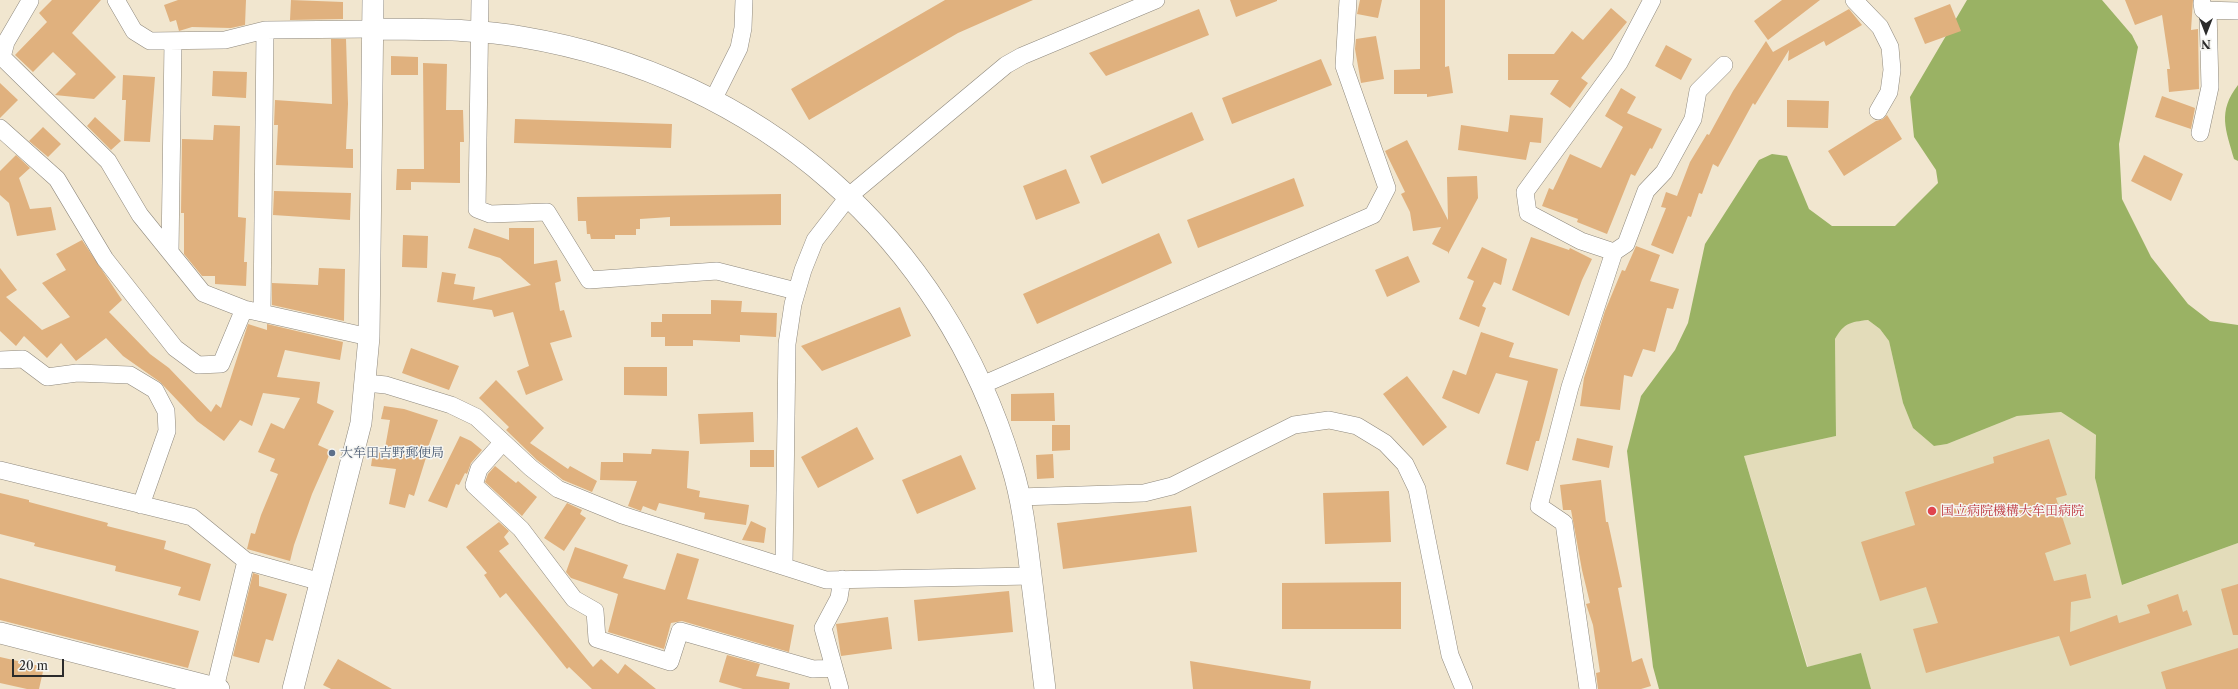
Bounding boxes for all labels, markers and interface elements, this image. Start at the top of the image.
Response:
north arrow [2186,12,2226,52]
text: N [2201,37,2211,51]
place label: 大牟田吉野郵便局 [340,445,444,461]
marker: 大牟田吉野郵便局 [327,448,337,458]
place label: 国立病院機構大牟田病院 [1941,503,2084,519]
marker: 国立病院機構大牟田病院 [1926,505,1938,517]
scale bar [14,651,66,677]
text: 20 m [19,658,48,673]

